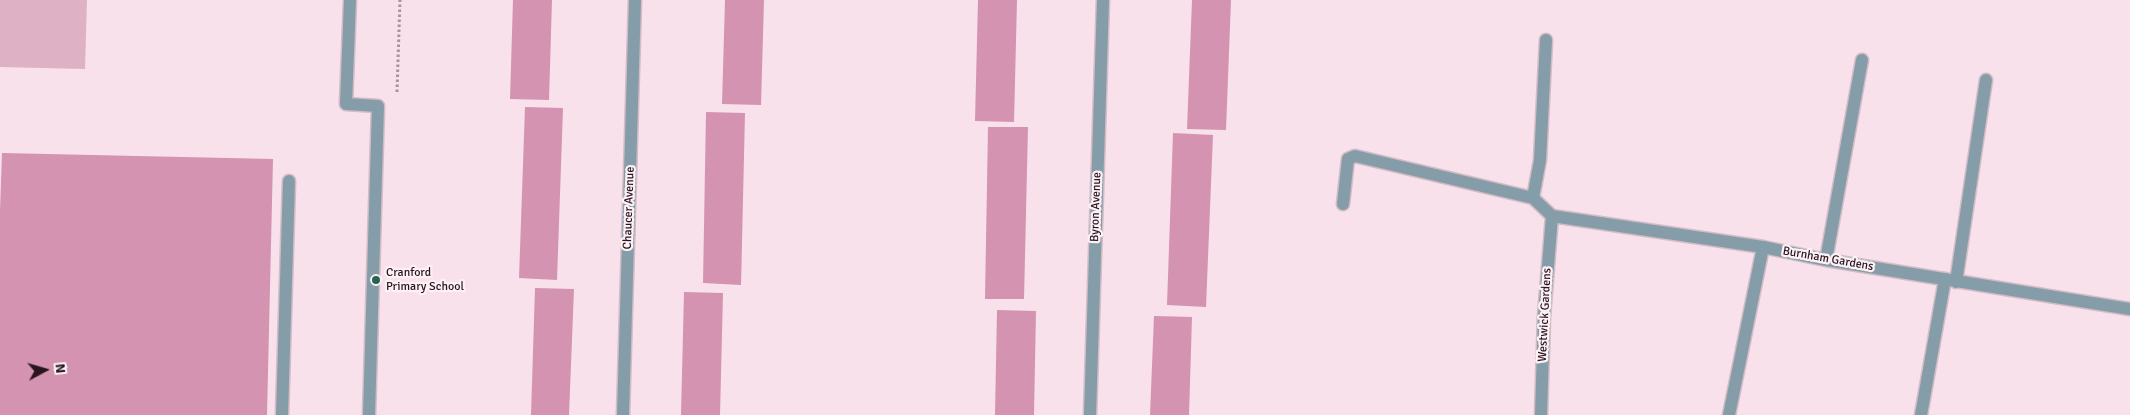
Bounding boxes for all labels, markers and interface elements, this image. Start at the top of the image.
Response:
street label: Chaucer Avenue [620,166,638,250]
street label: Byron Avenue [1088,172,1104,242]
street label: Burnham Gardens [1782,244,1874,274]
place label: Cranford Primary School [386,266,464,294]
street label: Westwick Gardens [1535,268,1555,362]
marker: Cranford Primary School [370,274,382,286]
north arrow [20,345,70,395]
text: N [51,363,69,374]

